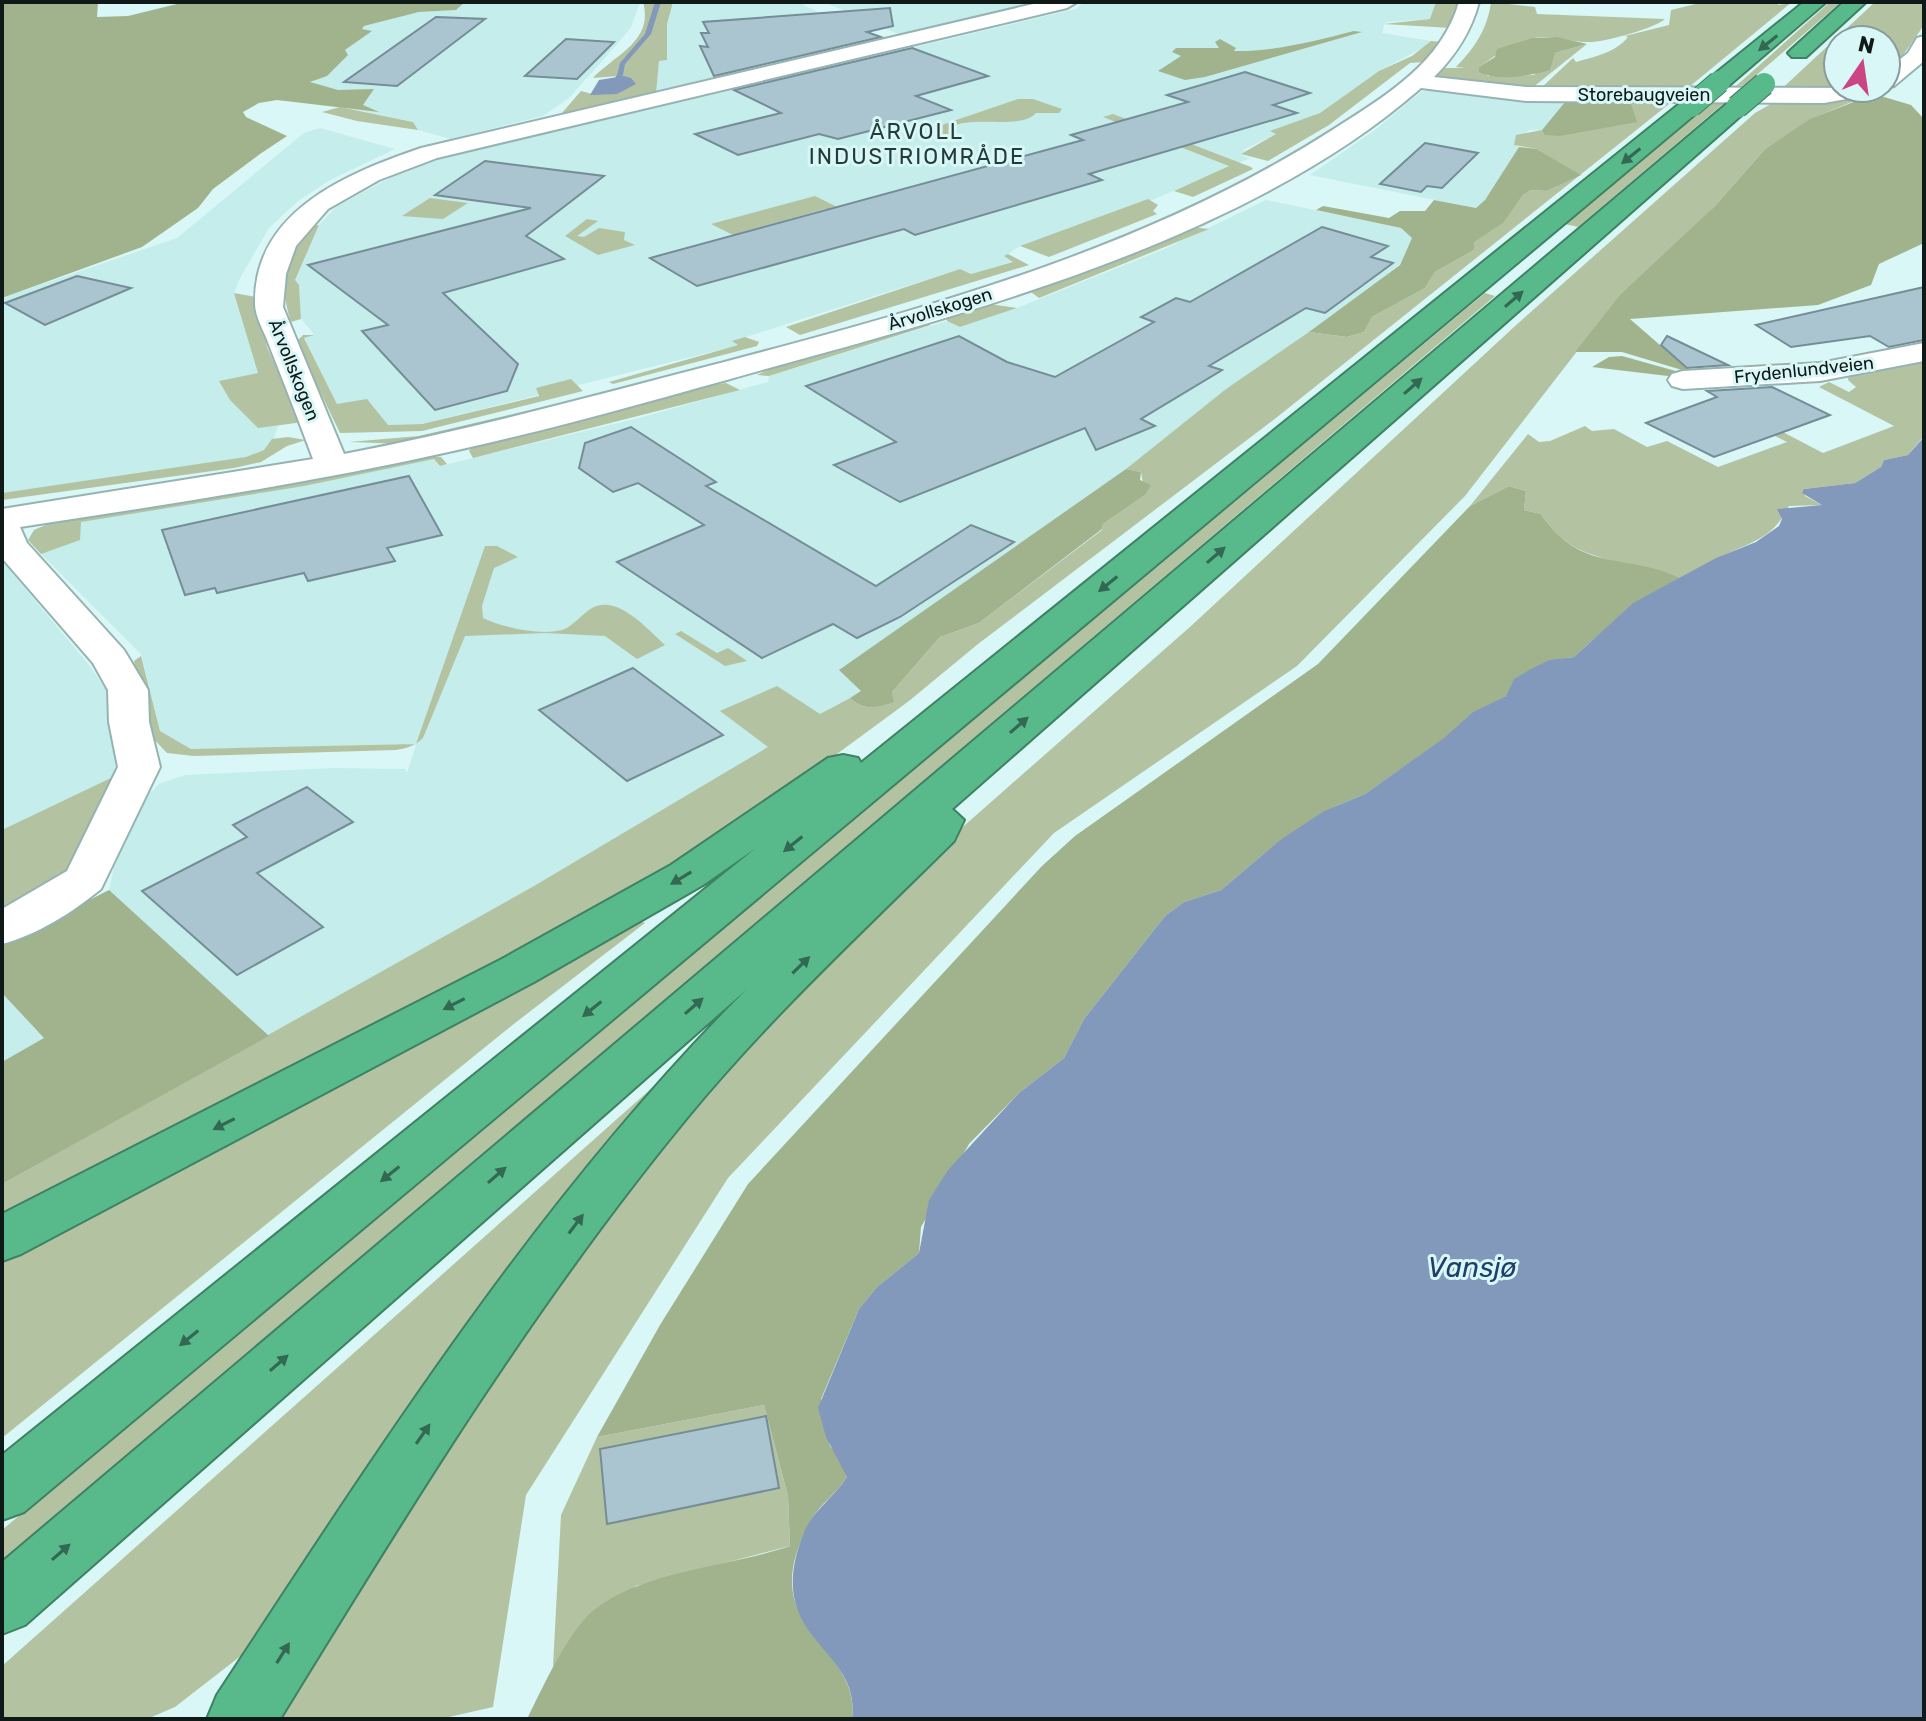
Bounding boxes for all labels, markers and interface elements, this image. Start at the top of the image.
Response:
north arrow [1822,24,1902,104]
text: N [1856,30,1877,60]
one-way arrow [1758,34,1778,51]
street label: Storebaugveien [1578,84,1710,106]
district label: ÅRVOLL INDUSTRIOMRÅDE [809,118,1025,170]
one-way arrow [1621,147,1641,164]
street label: Årvollskogen [885,283,995,335]
one-way arrow [1504,291,1524,308]
street label: Årvollskogen [264,316,324,424]
street label: Frydenlundveien [1733,352,1875,388]
one-way arrow [1403,378,1423,395]
one-way arrow [1207,547,1226,565]
one-way arrow [1098,575,1118,592]
one-way arrow [1009,717,1029,734]
one-way arrow [783,835,803,852]
one-way arrow [670,870,692,884]
one-way arrow [791,956,810,974]
one-way arrow [443,997,466,1011]
one-way arrow [684,997,704,1015]
one-way arrow [582,1000,602,1017]
one-way arrow [212,1117,235,1131]
one-way arrow [381,1165,401,1182]
one-way arrow [487,1167,507,1184]
one-way arrow [567,1214,583,1234]
water label: Vansjø [1427,1251,1517,1284]
one-way arrow [179,1330,199,1346]
one-way arrow [270,1355,289,1373]
one-way arrow [415,1424,430,1445]
one-way arrow [51,1543,71,1561]
one-way arrow [275,1642,289,1664]

